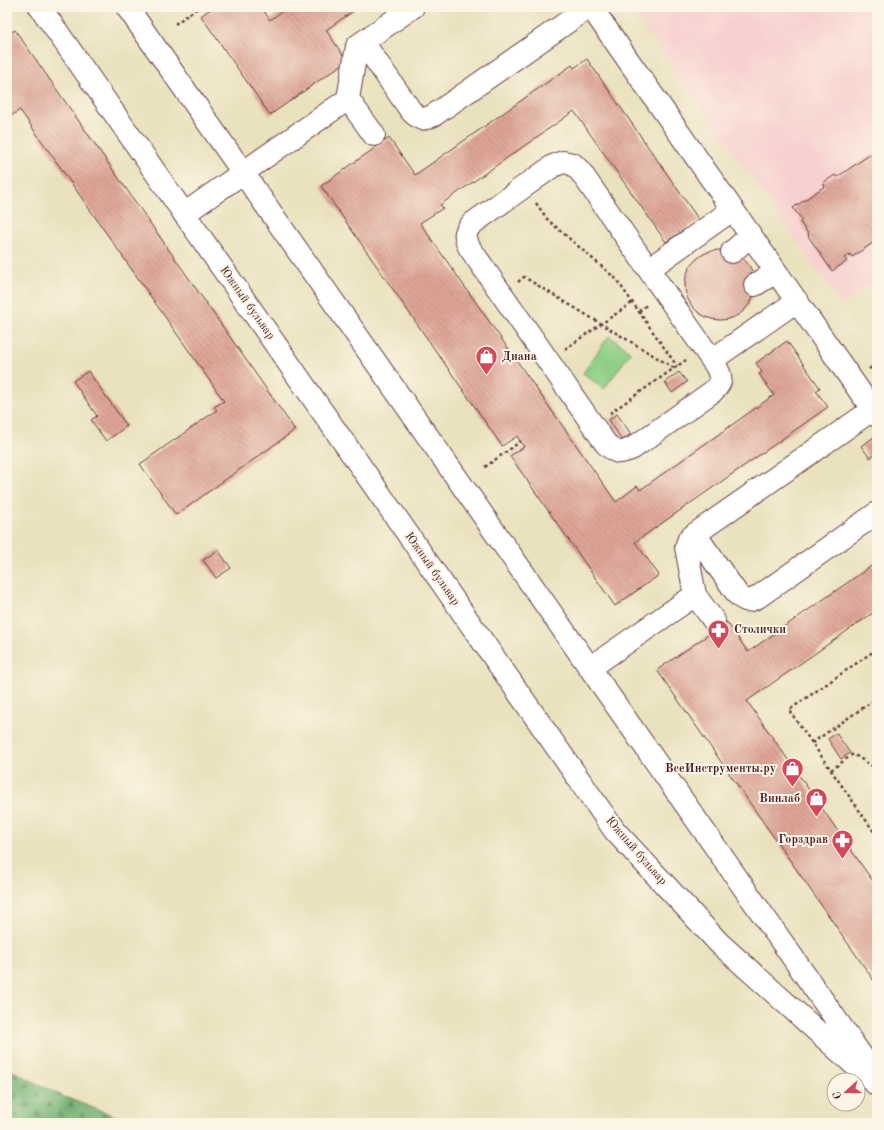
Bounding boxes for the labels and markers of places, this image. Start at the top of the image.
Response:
shop icon: Диана [473,344,499,377]
place label: Диана [502,351,537,363]
pharmacy icon: Столички [706,617,732,650]
place label: Столички [734,624,786,636]
shop icon: ВсеИнструменты.ру [779,756,805,789]
place label: ВсеИнструменты.ру [665,763,776,775]
shop icon: Винлаб [803,786,829,819]
place label: Винлаб [759,793,800,805]
pharmacy icon: Горздрав [830,827,856,860]
place label: Горздрав [778,834,828,846]

